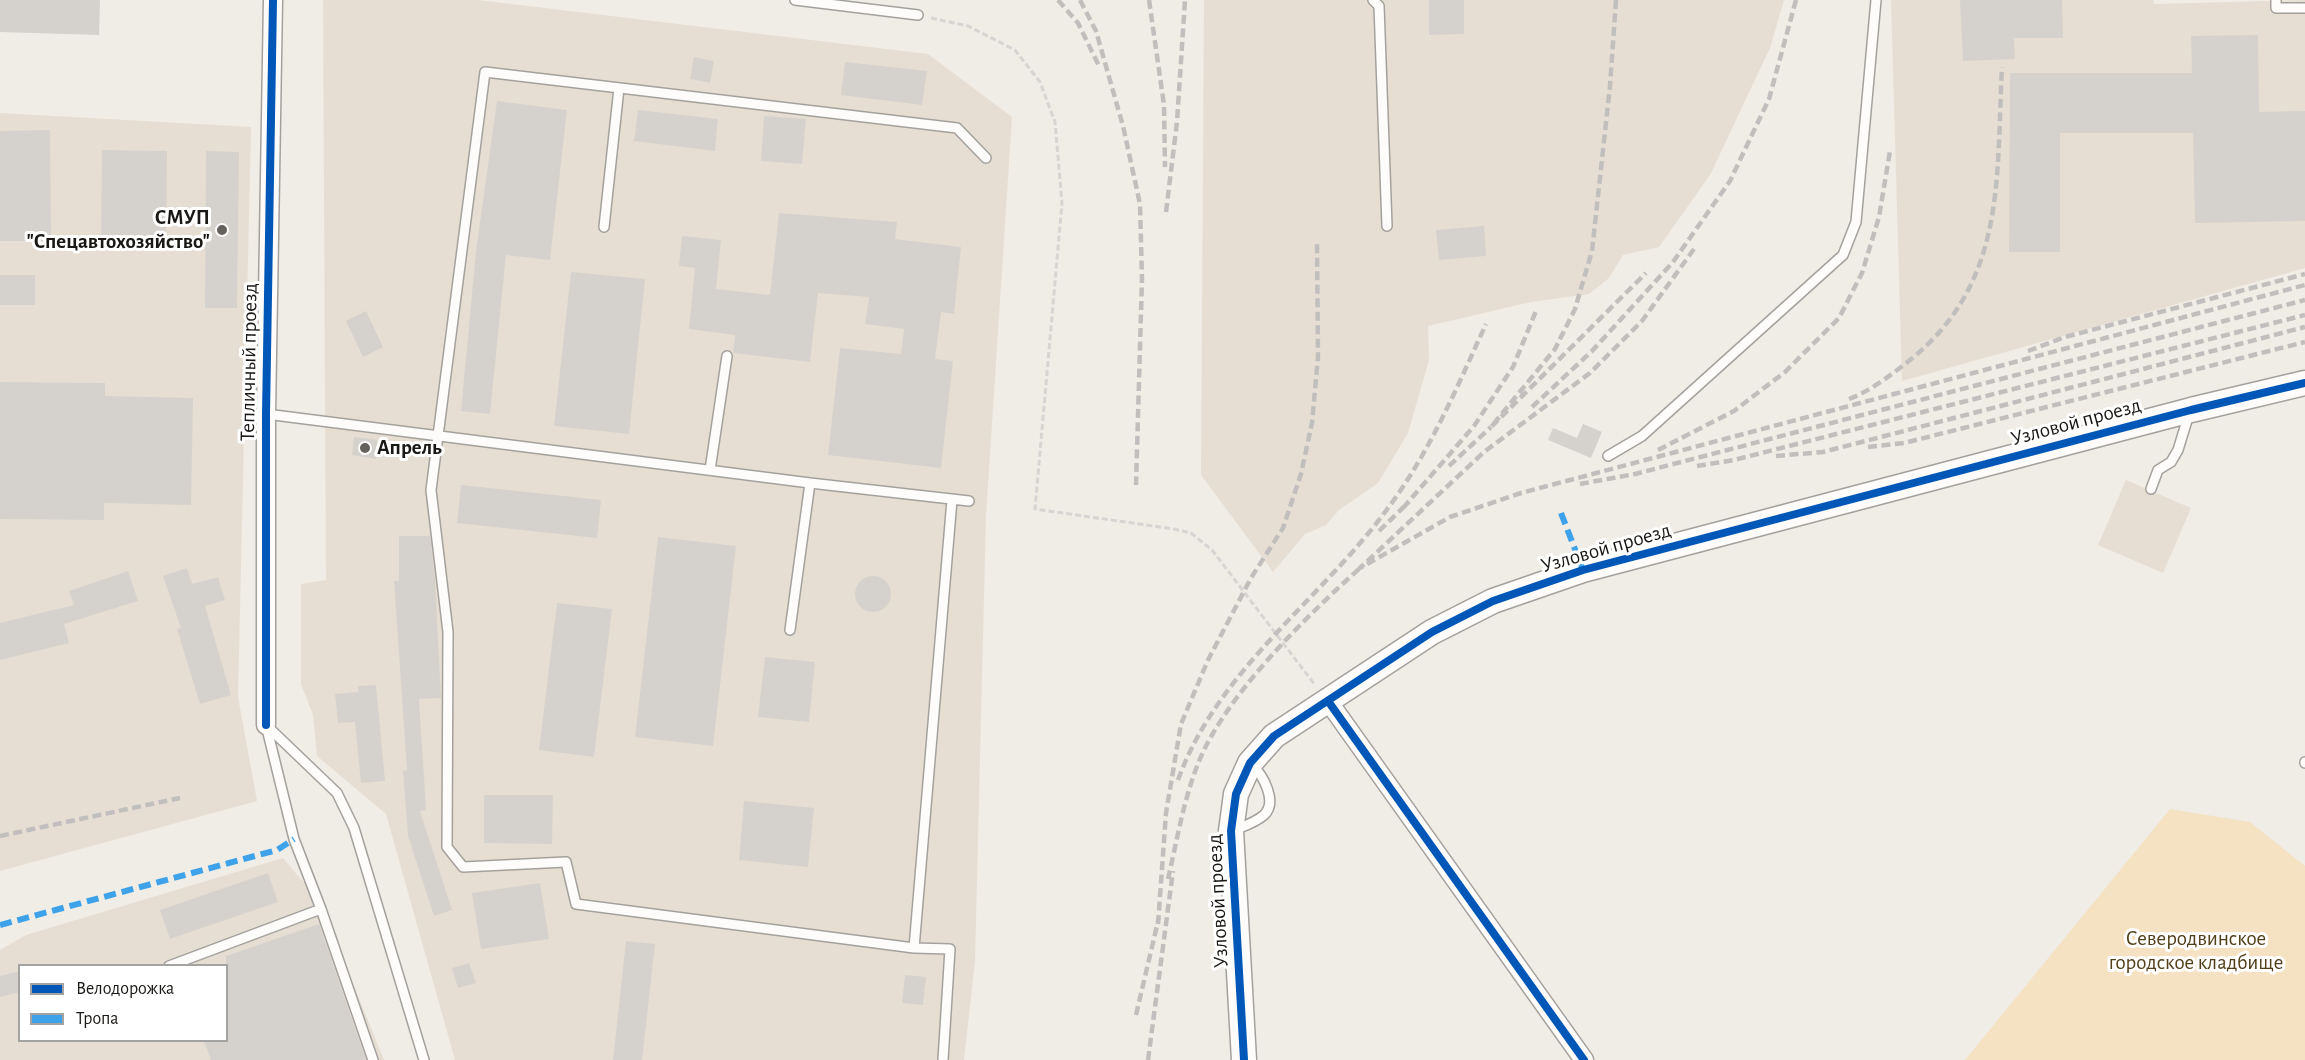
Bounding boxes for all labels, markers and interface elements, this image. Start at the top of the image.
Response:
place label: СМУП "Спецавтохозяйство" [26,205,210,255]
marker: СМУП "Спецавтохозяйство" [215,223,229,237]
street label: Тепличный проезд [235,283,263,441]
street label: Узловой проезд [2008,392,2144,452]
place label: Апрель [377,435,442,461]
marker: Апрель [358,441,372,455]
street label: Узловой проезд [1538,517,1674,579]
street label: Узловой проезд [1202,833,1234,969]
park label: Северодвинское городское кладбище [2109,926,2283,976]
legend [18,964,228,1042]
text: Велодорожка [76,980,174,998]
text: Тропа [76,1010,119,1028]

